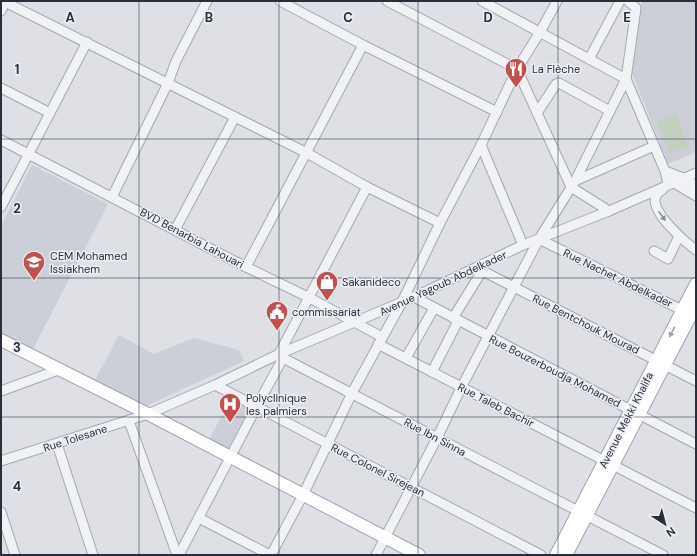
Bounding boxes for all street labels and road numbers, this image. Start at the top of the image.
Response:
street label: BVD Benarbia Lahouari [138,205,246,271]
street label: Rue Nachet Abdelkader [561,245,675,311]
street label: Avenue Yagoub Abdelkader [377,247,509,319]
street label: Rue Bentchouk Mourad [530,291,642,357]
street label: Rue Bouzerboudja Mohamed [487,332,623,410]
street label: Avenue Mekki Khalifa [596,370,656,470]
street label: Rue Taleb Bachir [455,380,537,430]
street label: Rue Ibn Sinna [402,415,468,459]
street label: Rue Tolesane [41,421,109,455]
street label: Rue Colonel Sirejean [329,440,427,500]

